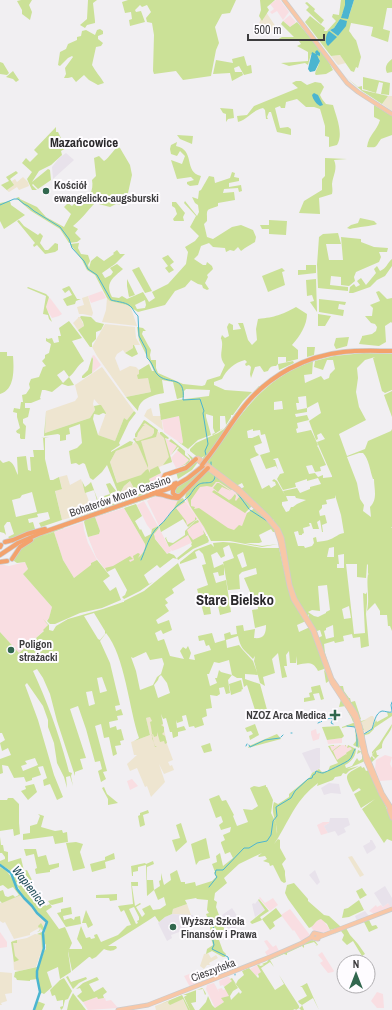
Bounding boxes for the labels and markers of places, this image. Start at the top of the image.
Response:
place label: Kościół ewangelicko-augsburski [54,178,159,205]
marker: Kościół ewangelicko-augsburski [41,186,51,196]
place label: Poligon strażacki [19,637,58,664]
marker: Poligon strażacki [6,645,16,655]
place label: NZOZ Arca Medica [246,708,326,722]
marker: NZOZ Arca Medica [329,709,341,721]
place label: Wyższa Szkoła Finansów i Prawa [181,914,257,941]
marker: Wyższa Szkoła Finansów i Prawa [168,922,178,932]

